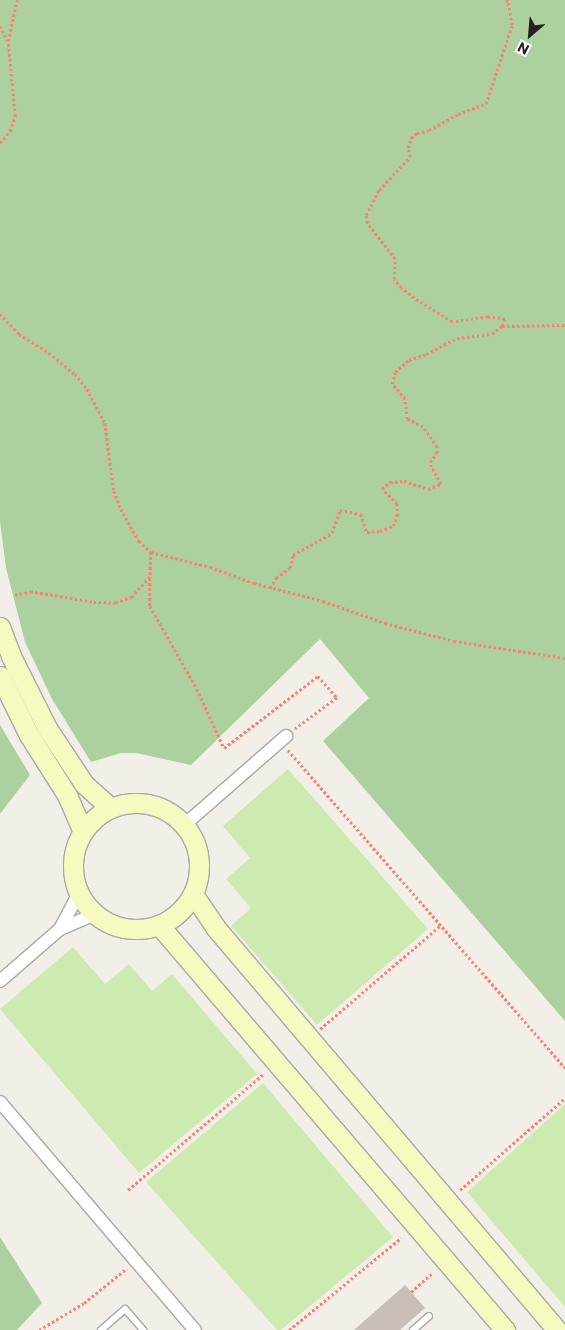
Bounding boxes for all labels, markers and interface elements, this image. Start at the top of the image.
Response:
north arrow [505,10,555,60]
text: N [514,39,531,59]

